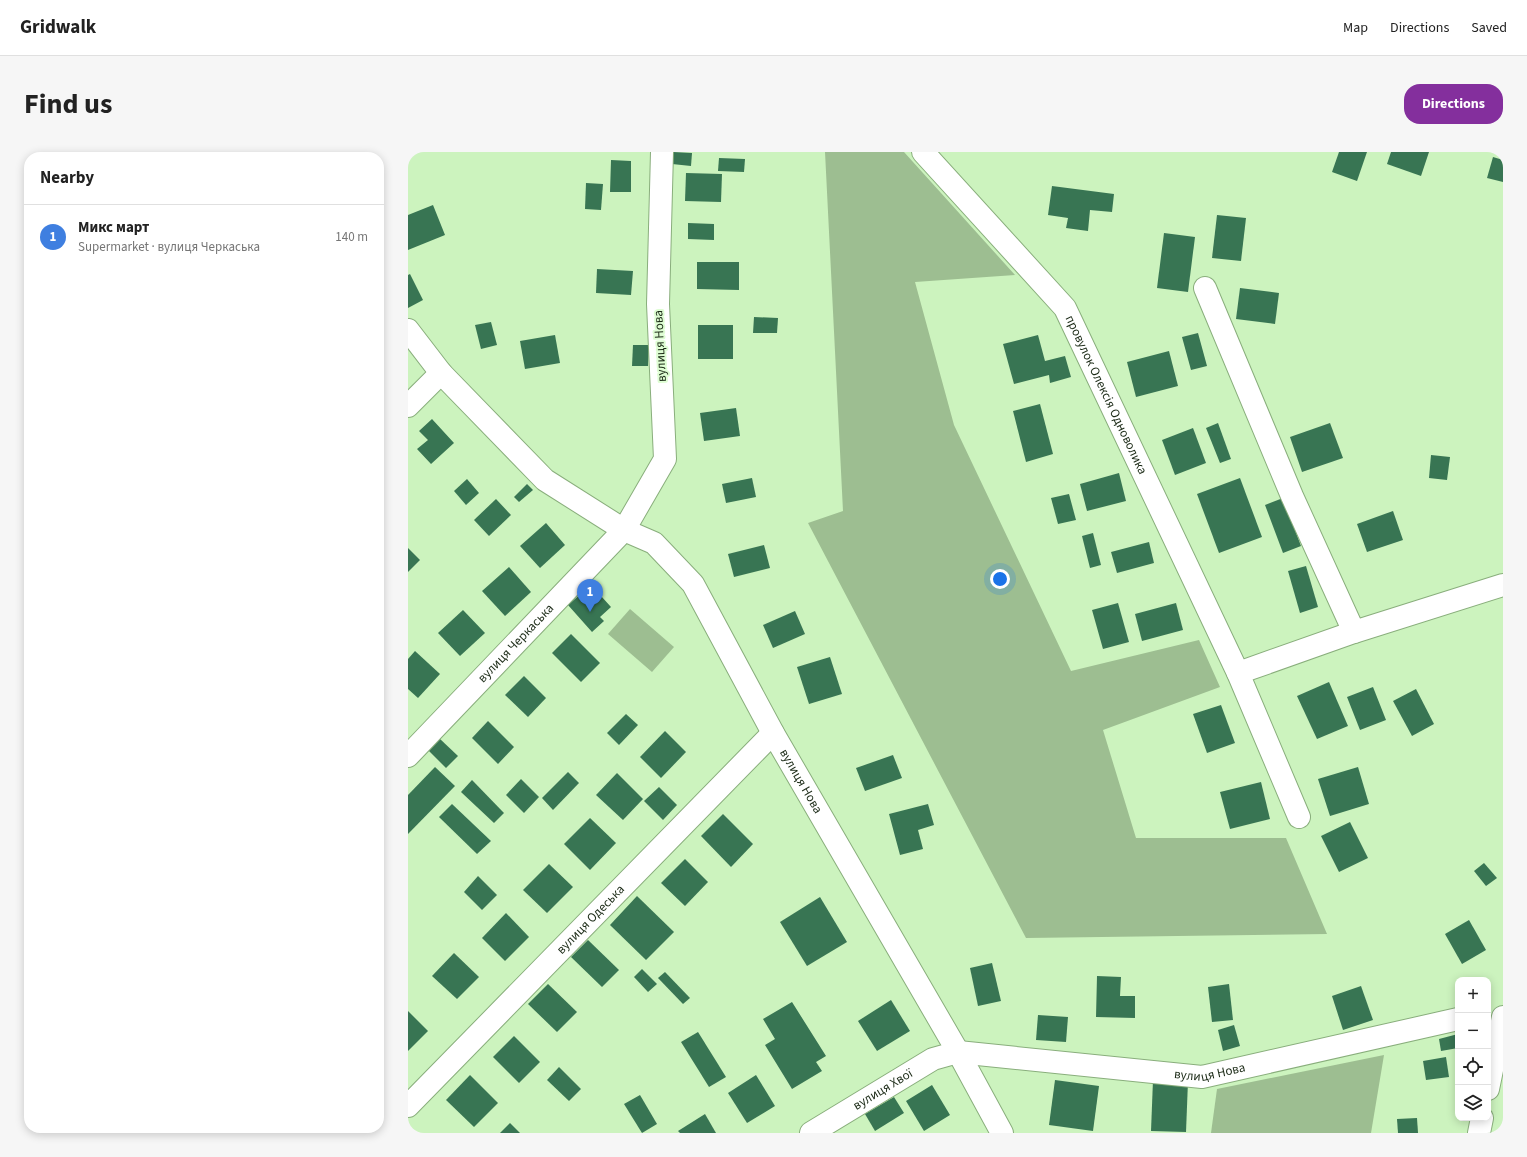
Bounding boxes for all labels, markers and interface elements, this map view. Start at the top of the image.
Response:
text: Gridwalk [20,14,96,41]
text: Map [1343,18,1368,38]
text: Directions [1390,18,1449,38]
text: Saved [1471,18,1507,38]
text: Find us [24,84,112,124]
button: Directions [1404,84,1503,124]
text: Nearby [40,166,94,190]
text: Микс март [78,217,149,238]
text: 1 [50,228,56,246]
text: 140 m [335,228,368,246]
text: Supermarket · вулиця Черкаська [78,238,260,256]
street label: вулиця Нова [649,310,671,382]
street label: провулок Олексія Одноволика [1061,312,1152,477]
your location [990,569,1010,589]
pin: 1 [577,579,603,612]
street label: вулиця Черкаська [474,600,558,687]
street label: вулиця Нова [775,745,827,817]
street label: вулиця Одеська [552,881,629,958]
map controls [1455,977,1491,1121]
button: + [1455,977,1491,1013]
button: − [1455,1013,1491,1049]
button: locate [1455,1049,1491,1085]
street label: вулиця Нова [1173,1058,1247,1086]
street label: вулиця Хвої [850,1064,917,1114]
button: layers [1455,1085,1491,1121]

